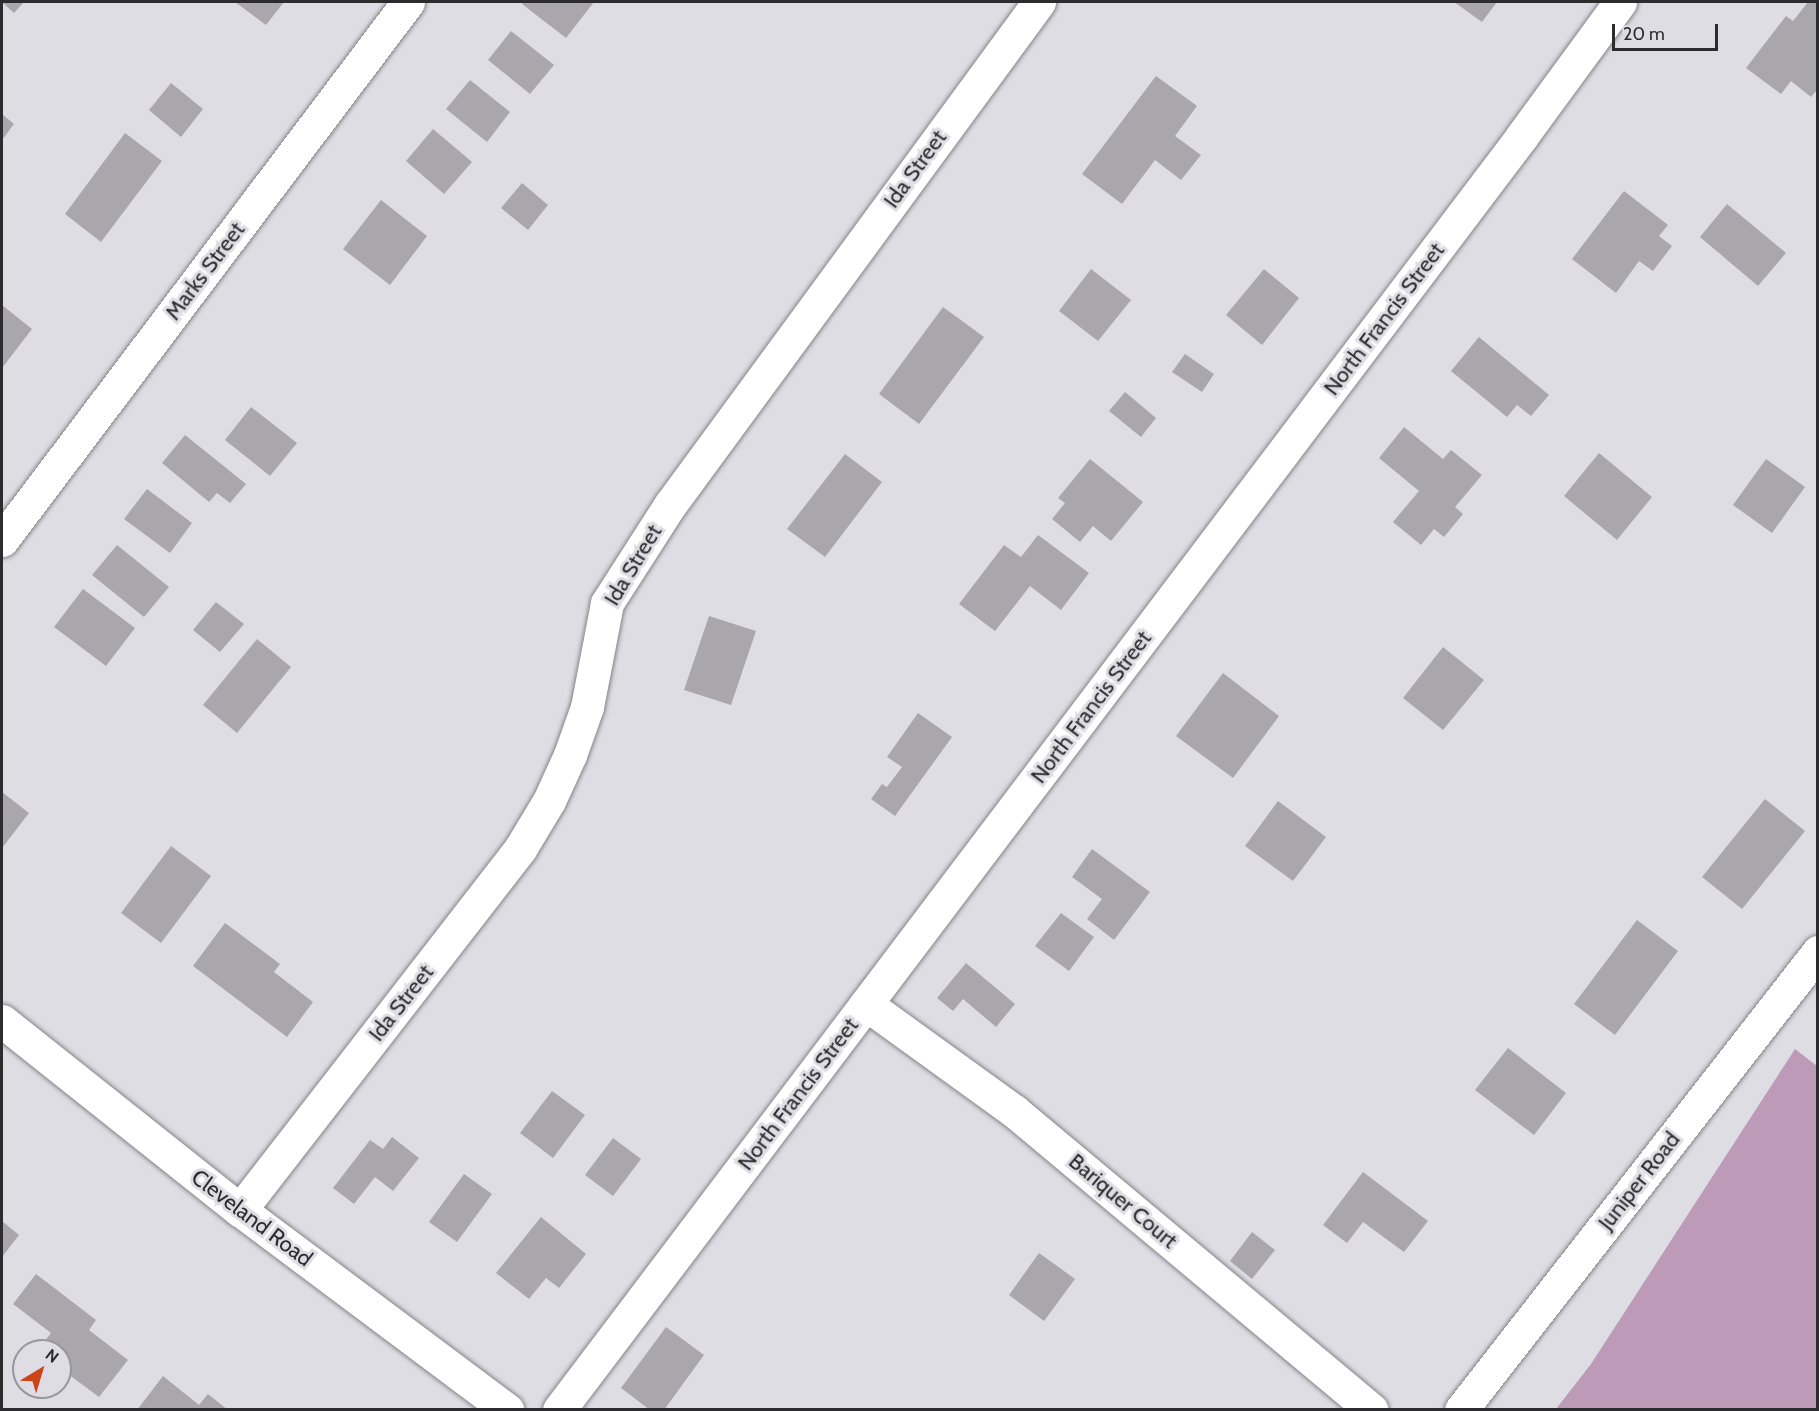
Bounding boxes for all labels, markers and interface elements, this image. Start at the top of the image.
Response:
scale bar [1615,12,1722,50]
text: 20 m [1623,23,1665,45]
street label: Ida Street [878,125,952,213]
street label: Marks Street [160,217,250,325]
street label: North Francis Street [1318,238,1450,400]
street label: Ida Street [599,520,667,610]
street label: North Francis Street [1025,626,1157,788]
street label: Ida Street [363,960,439,1046]
street label: North Francis Street [732,1013,864,1175]
street label: Juniper Road [1593,1127,1685,1235]
street label: Bariquer Court [1063,1148,1183,1254]
street label: Cleveland Road [186,1164,318,1272]
north arrow [12,1339,72,1399]
text: N [42,1345,62,1367]

